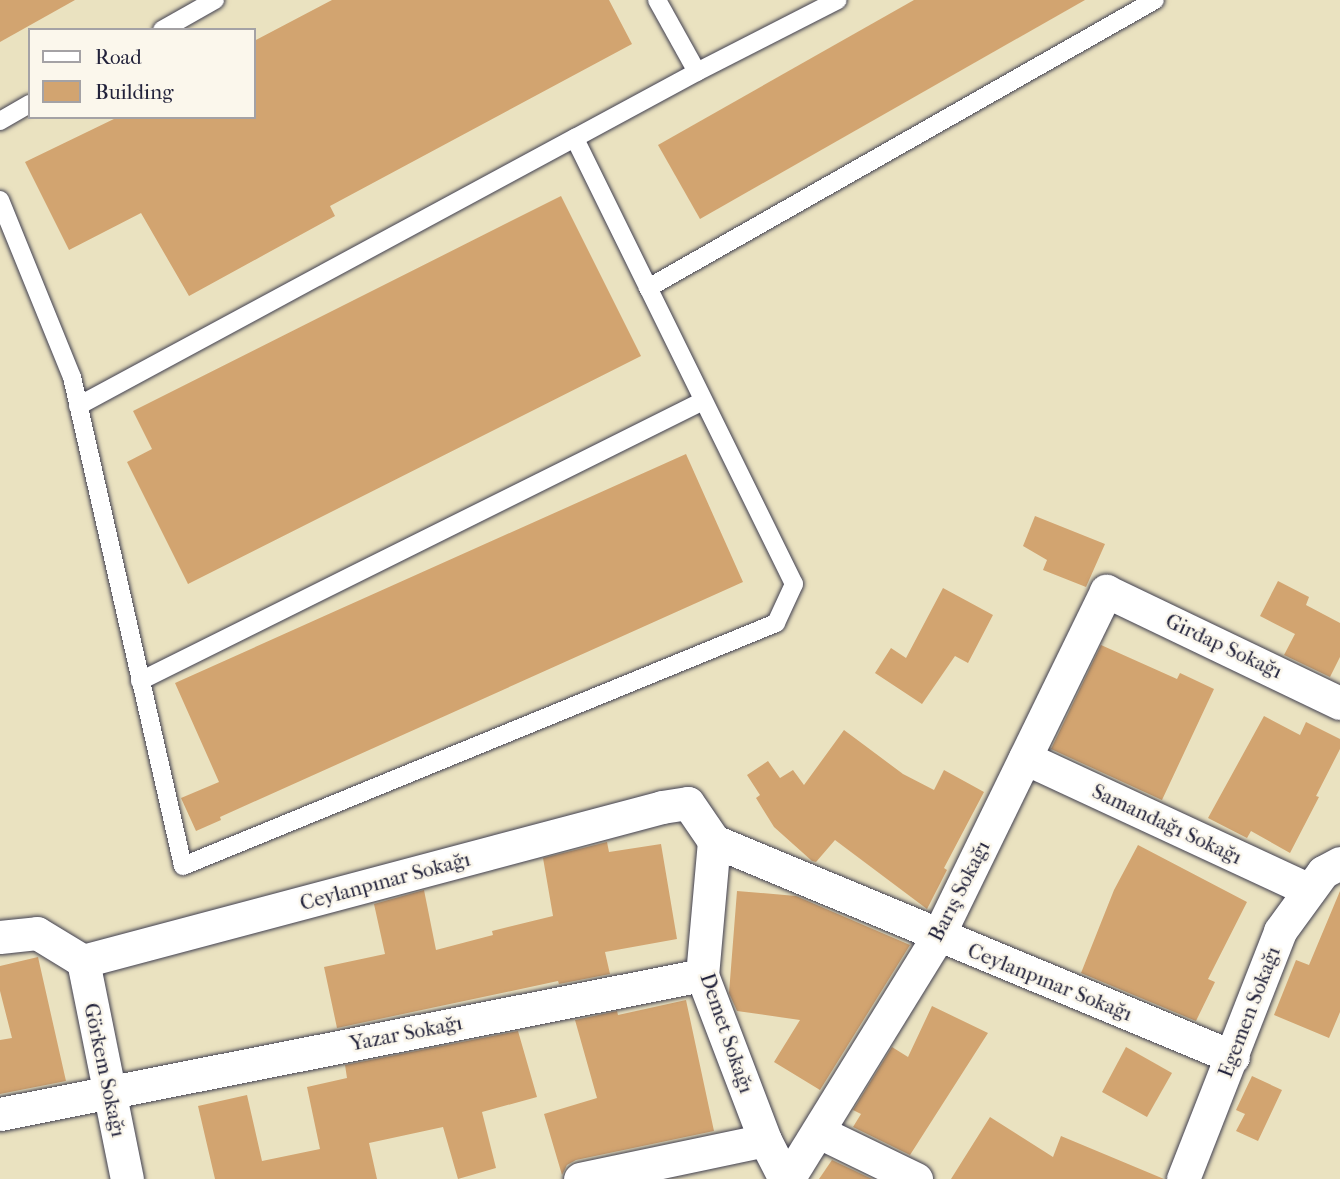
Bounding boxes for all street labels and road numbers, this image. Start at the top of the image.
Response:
street label: Girdap Sokağı [1162,608,1286,684]
street label: Samandağı Sokağı [1088,778,1246,870]
street label: Barış Sokağı [923,836,995,946]
street label: Ceylanpınar Sokağı [297,846,473,916]
street label: Ceylanpınar Sokağı [964,938,1136,1026]
street label: Egemen Sokağı [1212,943,1286,1081]
street label: Demet Sokağı [695,970,759,1096]
street label: Görkem Sokağı [79,1001,131,1139]
street label: Yazar Sokağı [348,1010,464,1056]

